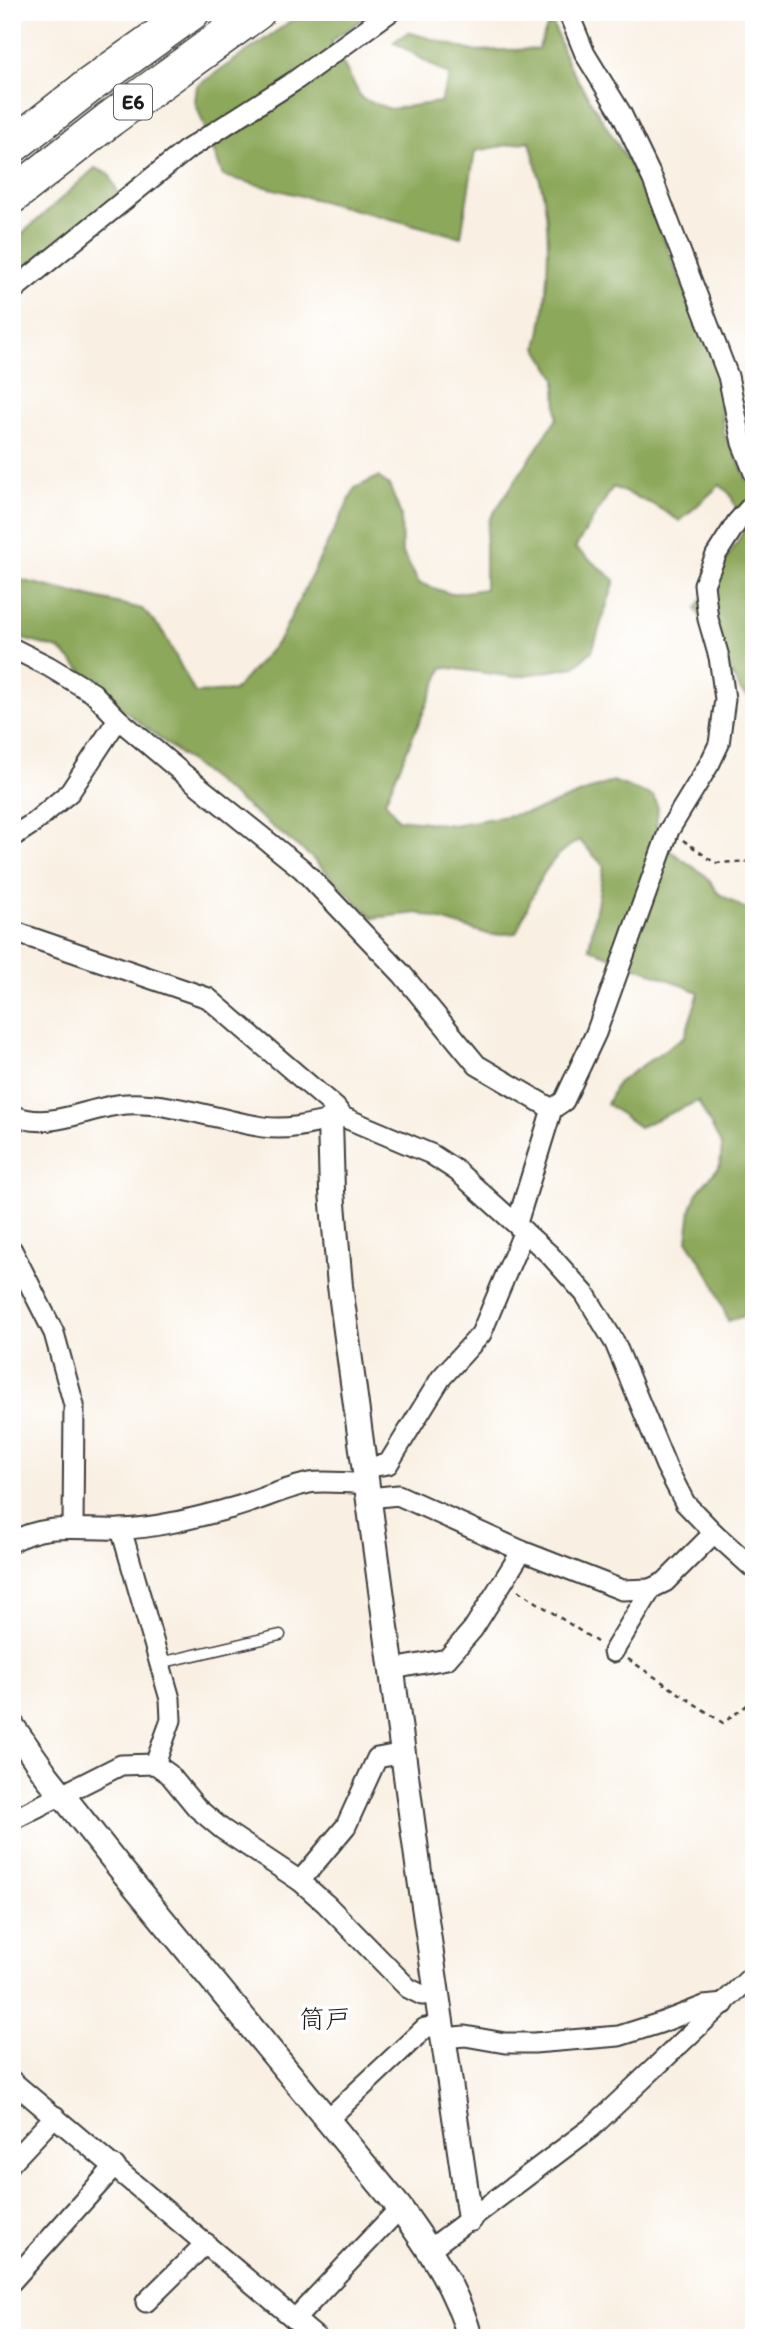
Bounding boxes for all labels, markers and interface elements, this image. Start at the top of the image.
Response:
road number: E6 [114,84,152,119]
district label: 筒戸 [299,2003,351,2035]

